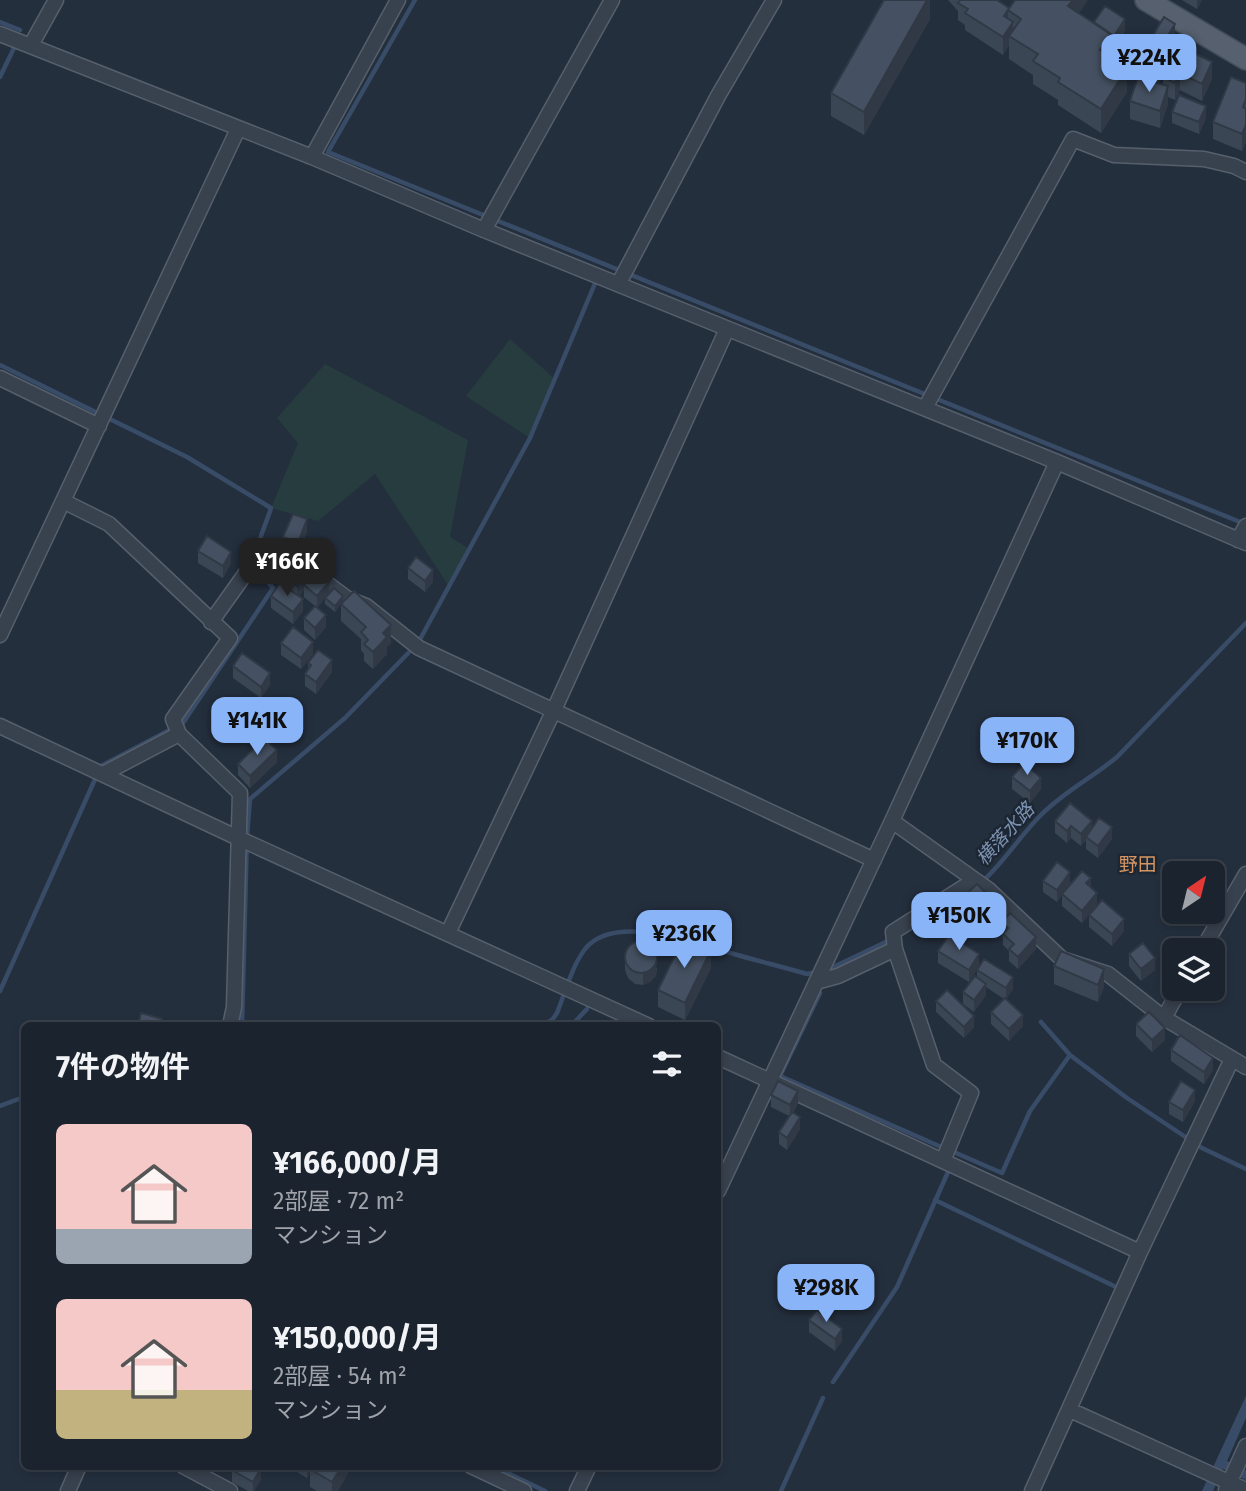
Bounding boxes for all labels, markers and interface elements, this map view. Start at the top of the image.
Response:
pin: ¥224K [1100,34,1198,94]
text: ¥224K [1117,43,1181,71]
pin: ¥166K [238,538,336,598]
text: ¥166K [255,547,319,575]
pin: ¥141K [208,698,306,757]
text: ¥141K [227,706,287,734]
pin: ¥170K [978,718,1076,777]
text: ¥170K [996,726,1058,754]
water label: 横落水路 [971,797,1040,870]
district label: 野田 [1119,853,1157,876]
north arrow [1162,861,1225,924]
map controls [1162,861,1225,1001]
pin: ¥150K [910,892,1008,952]
text: ¥150K [927,901,991,929]
pin: ¥236K [635,911,733,970]
text: ¥236K [652,919,716,947]
button: layers [1162,938,1225,1001]
icon: filters [648,1045,686,1083]
text: 7件の物件 [56,1049,190,1085]
text: ¥166,000/月 [273,1145,442,1181]
icon: home [112,1152,196,1236]
text: 2部屋 · 72 m² [273,1187,404,1215]
text: マンション [273,1221,388,1249]
pin: ¥298K [777,1264,875,1324]
text: ¥298K [793,1273,859,1301]
text: ¥150,000/月 [273,1320,442,1356]
icon: home [112,1327,196,1411]
text: 2部屋 · 54 m² [273,1362,407,1390]
text: マンション [273,1396,388,1424]

